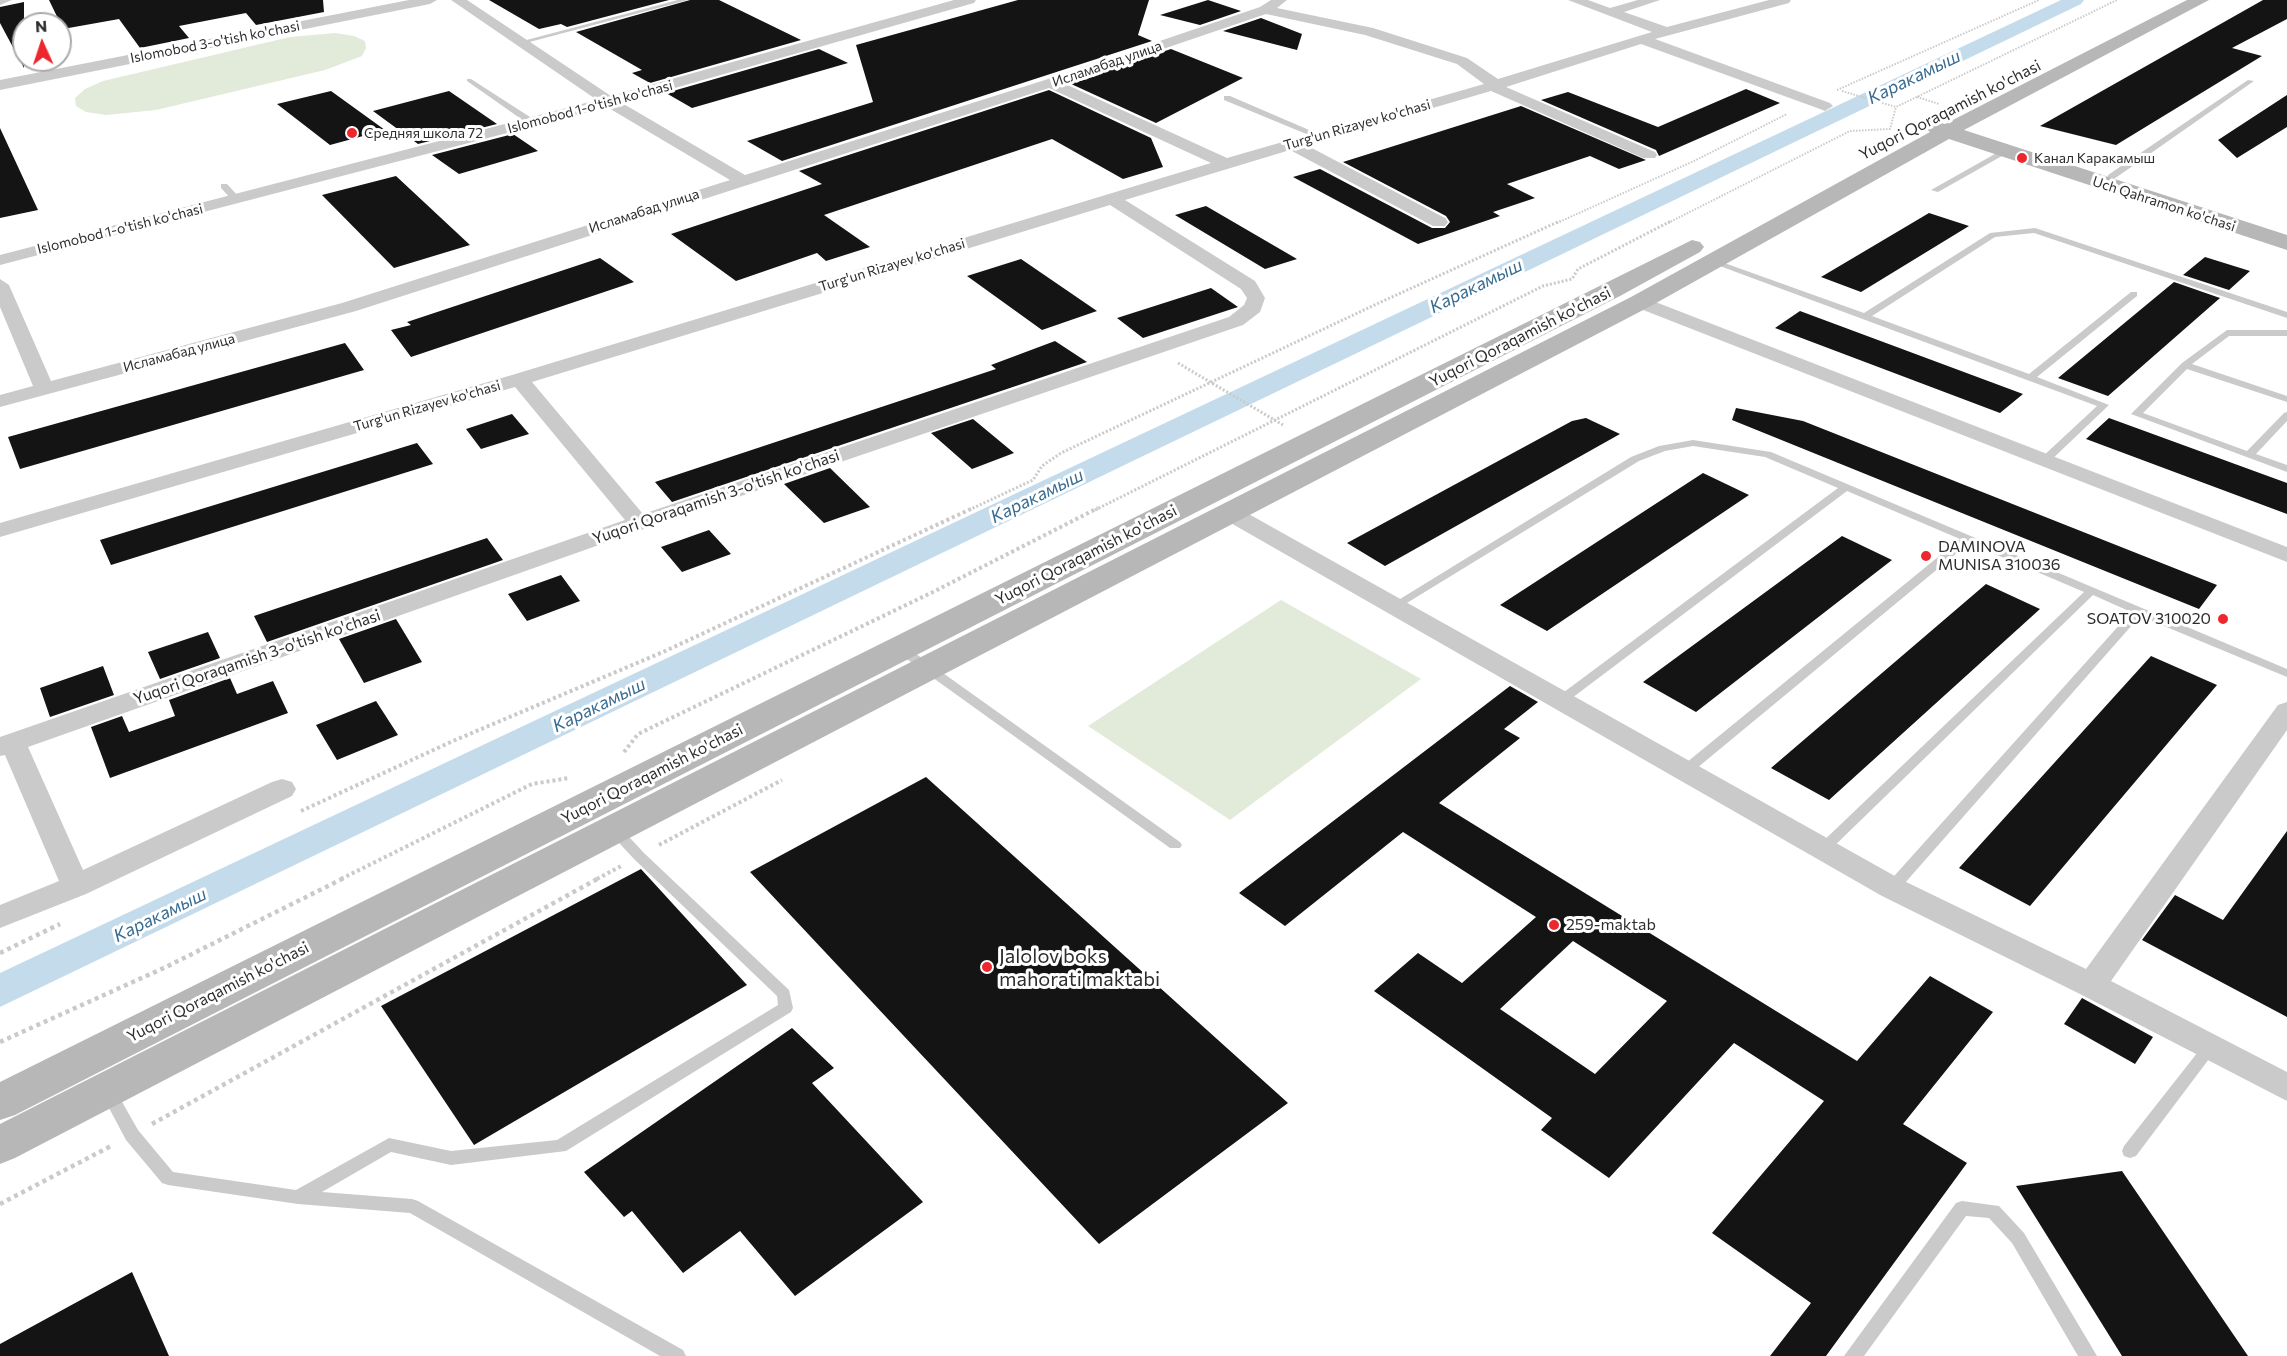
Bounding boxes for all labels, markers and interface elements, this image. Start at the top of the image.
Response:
north arrow [12,12,72,72]
text: N [35,16,48,35]
street label: Islomobod 3-o'tish ko'chasi [129,17,301,67]
street label: Исламабад улица [1050,37,1164,91]
water label: Каракамыш [1864,45,1964,109]
street label: Yuqori Qoraqamish ko'chasi [1856,56,2044,164]
street label: Islomobod 1-o'tish ko'chasi [506,77,674,137]
street label: Turg'un Rizayev ko'chasi [1282,96,1432,154]
place label: Средняя школа 72 [364,125,483,141]
marker: Средняя школа 72 [345,126,359,140]
place label: Канал Каракамыш [2034,150,2155,166]
marker: Канал Каракамыш [2015,151,2029,165]
street label: Uch Qahramon ko'chasi [2090,173,2238,235]
street label: Исламабад улица [587,185,701,237]
street label: Islomobod 1-o'tish ko'chasi [35,200,205,258]
street label: Turg'un Rizayev ko'chasi [817,235,967,295]
water label: Каракамыш [1426,254,1526,318]
street label: Yuqori Qoraqamish ko'chasi [1426,283,1614,391]
street label: Исламабад улица [121,330,237,376]
street label: Turg'un Rizayev ko'chasi [352,377,502,435]
street label: Yuqori Qoraqamish 3-o'tish ko'chasi [590,446,842,548]
water label: Каракамыш [987,464,1087,528]
street label: Yuqori Qoraqamish ko'chasi [992,501,1180,609]
place label: DAMINOVA MUNISA 310036 [1938,537,2060,575]
marker: DAMINOVA MUNISA 310036 [1919,549,1933,563]
street label: Yuqori Qoraqamish 3-o'tish ko'chasi [131,606,383,708]
place label: SOATOV 310020 [2087,609,2211,629]
marker: SOATOV 310020 [2216,612,2230,626]
water label: Каракамыш [549,673,649,737]
street label: Yuqori Qoraqamish ko'chasi [558,720,746,828]
water label: Каракамыш [110,883,210,947]
place label: 259-maktab [1566,915,1656,935]
marker: 259-maktab [1547,918,1561,932]
street label: Yuqori Qoraqamish ko'chasi [124,938,312,1046]
place label: Jalolov boks mahorati maktabi [999,944,1160,991]
marker: Jalolov boks mahorati maktabi [980,960,994,974]

